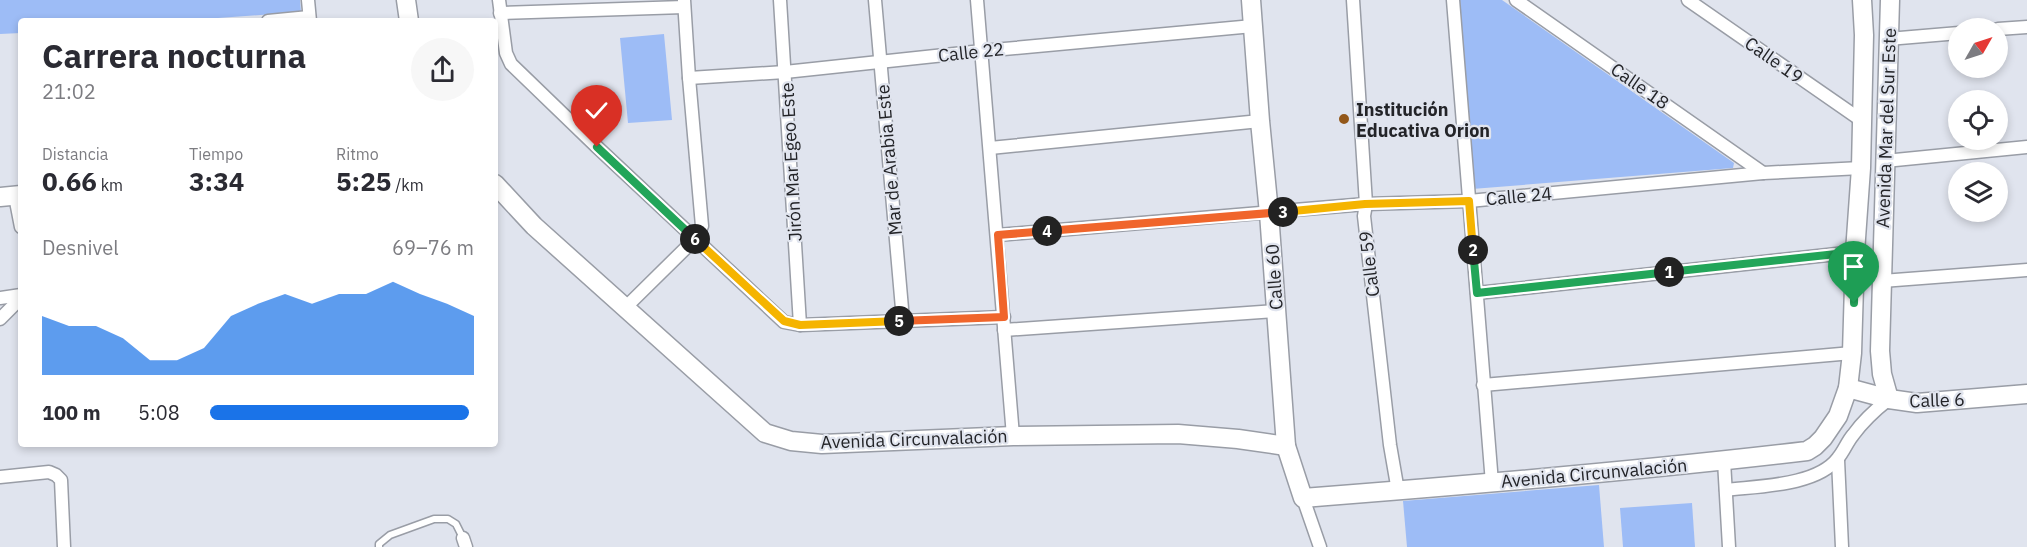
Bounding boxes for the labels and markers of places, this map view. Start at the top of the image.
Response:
pin [571,85,622,147]
place label: Institución Educativa Orion [1356,98,1490,142]
marker: Institución Educativa Orion [1337,112,1351,126]
pin: 3 [1268,197,1298,227]
pin: 4 [1032,216,1062,246]
pin: 6 [680,224,710,254]
pin: 2 [1458,235,1488,265]
pin [1828,241,1879,303]
pin: 1 [1654,257,1684,287]
pin: 5 [884,306,914,336]

